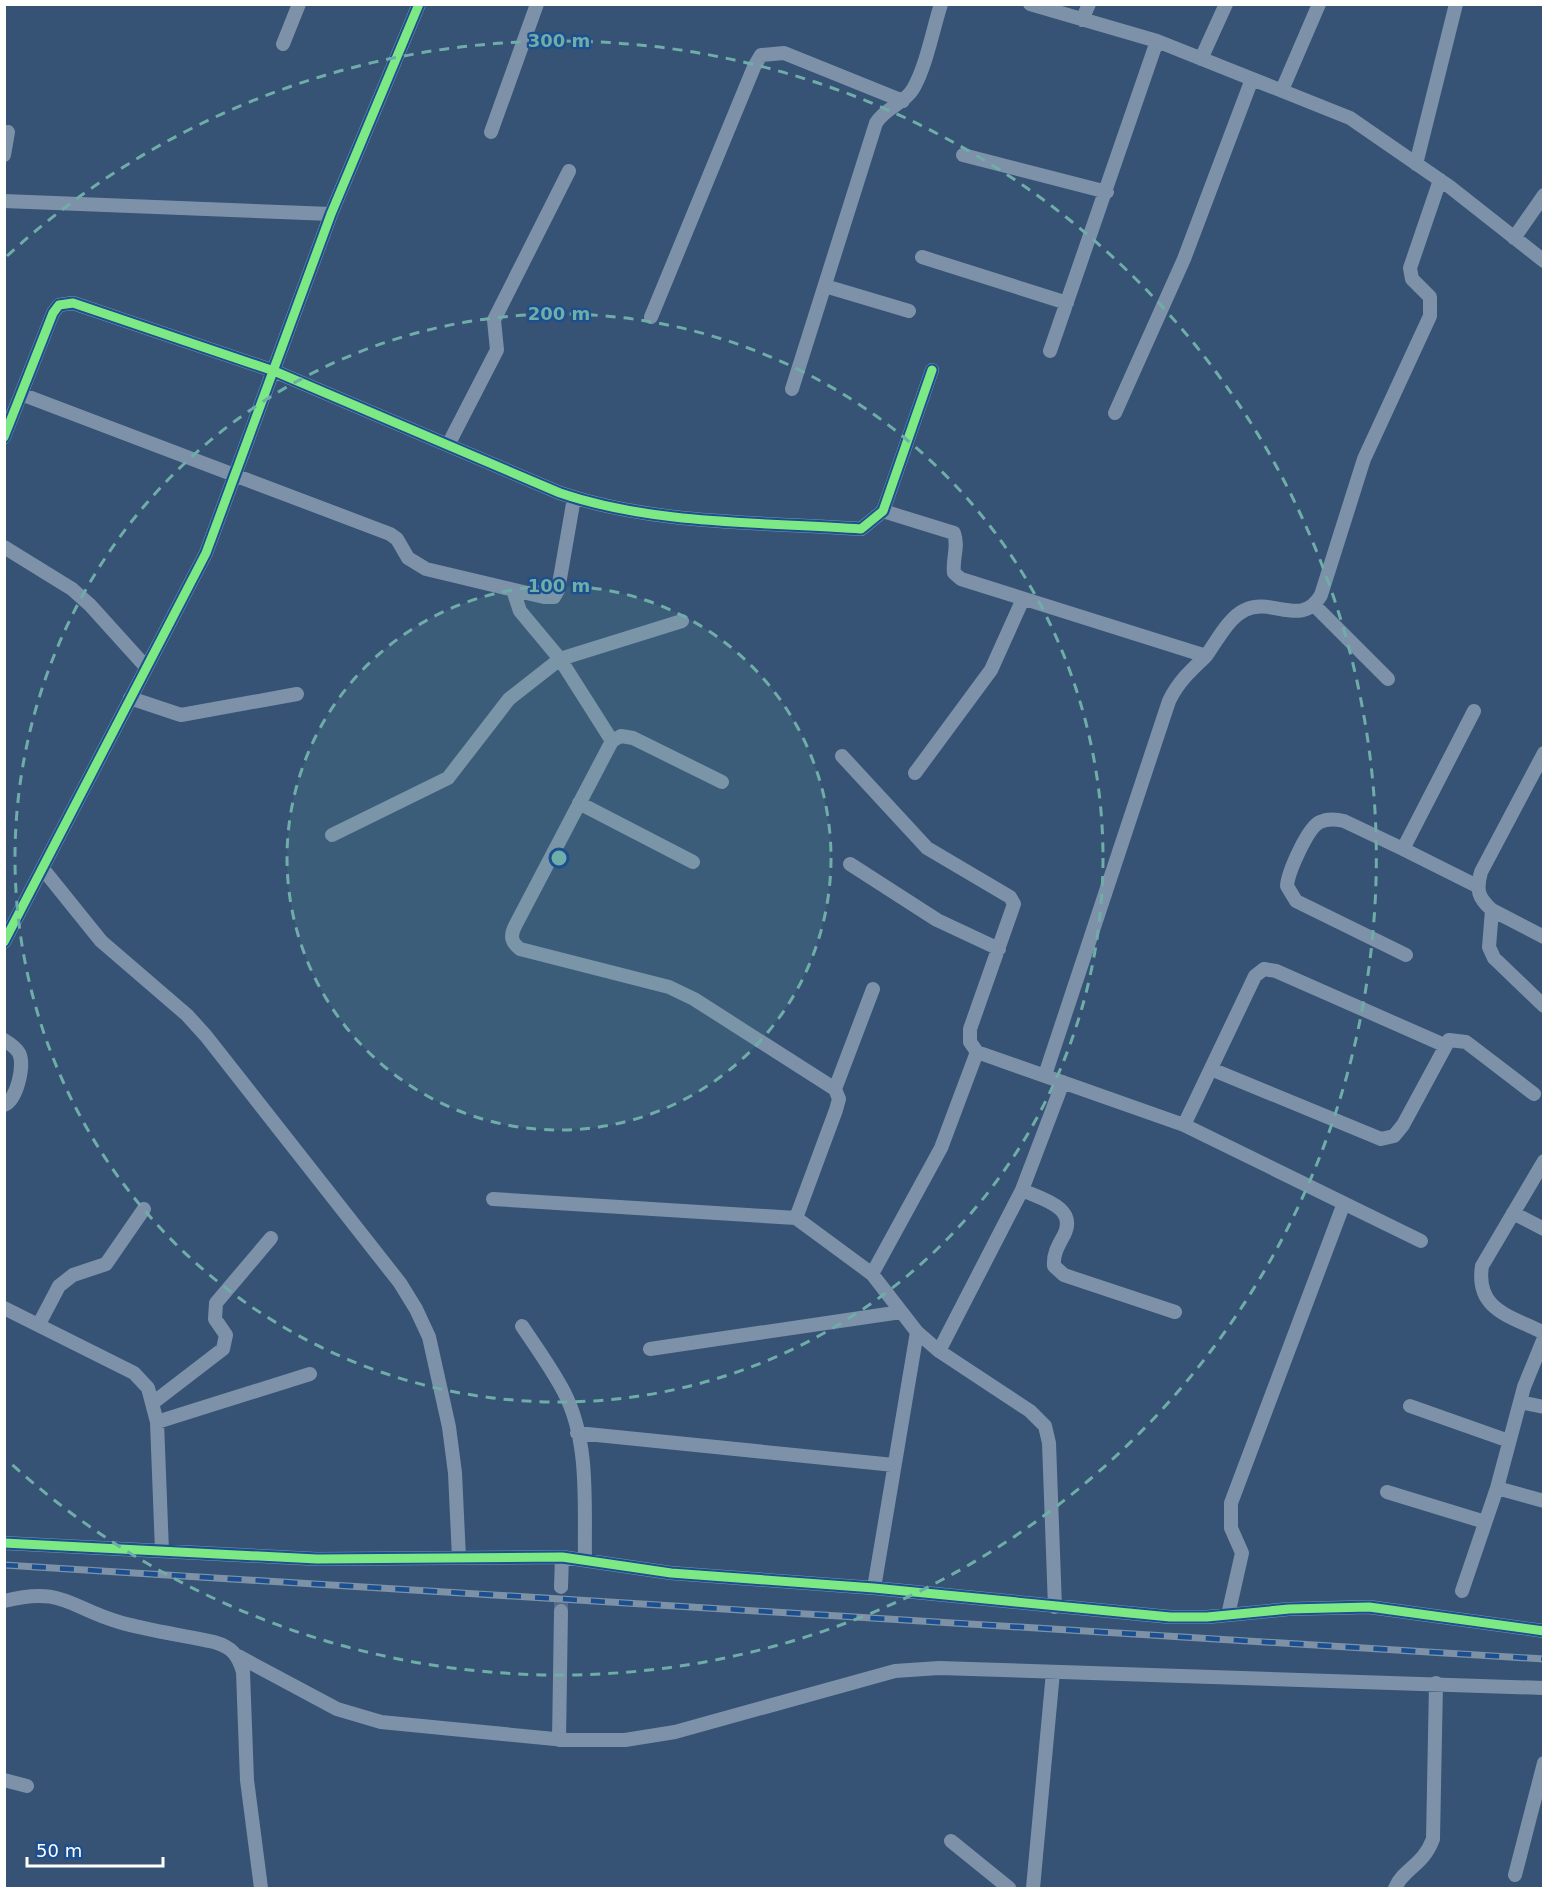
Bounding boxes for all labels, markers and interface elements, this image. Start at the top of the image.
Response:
text: 300 m [528,30,590,51]
text: 200 m [528,303,590,324]
text: 100 m [528,575,590,596]
centre of rings [549,848,569,868]
scale bar [27,1830,164,1868]
text: 50 m [36,1840,82,1861]

